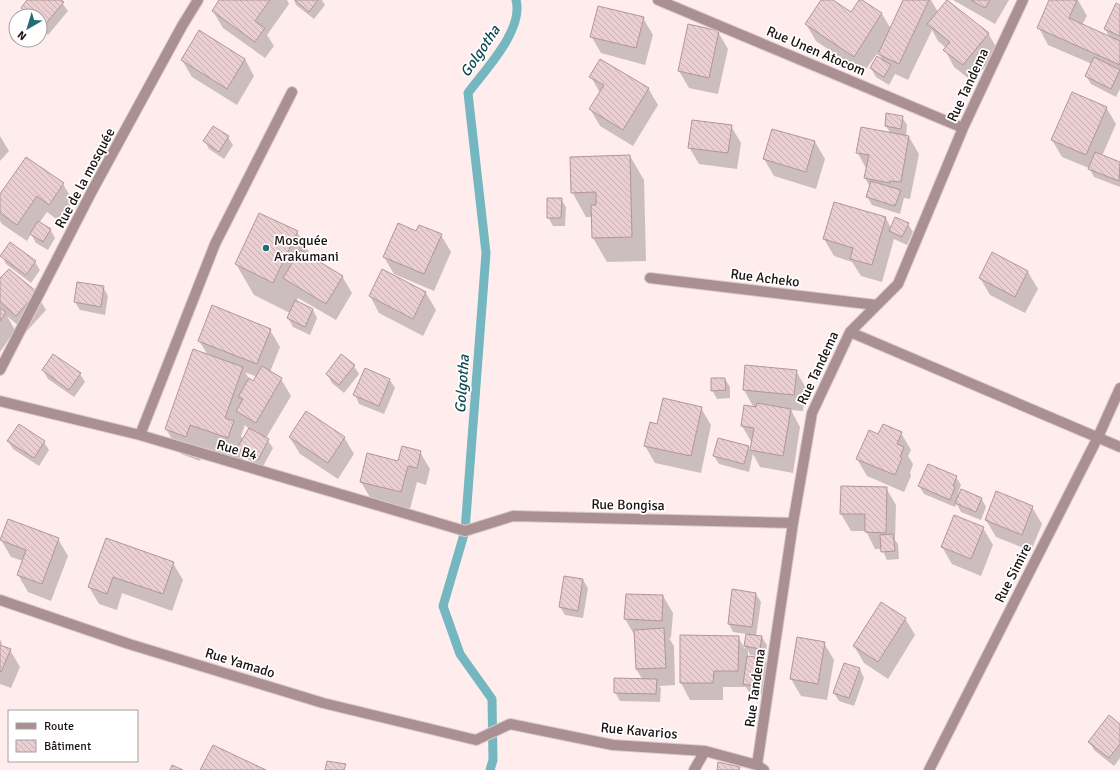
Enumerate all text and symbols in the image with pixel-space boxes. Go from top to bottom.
north arrow [8,8,48,48]
water label: Golgotha [456,21,504,80]
street label: Rue Unen Atocom [764,22,868,80]
text: N [15,28,29,43]
street label: Rue Tandema [944,46,992,124]
street label: Rue de la mosquée [51,125,119,231]
place label: Mosquée Arakumani [274,232,339,265]
marker: Mosquée Arakumani [261,243,271,253]
street label: Rue Acheko [729,265,801,291]
street label: Rue Tandema [794,329,842,407]
water label: Golgotha [451,354,473,414]
street label: Rue B4 [215,436,260,464]
street label: Rue Bongisa [591,496,665,514]
street label: Rue Simire [991,541,1035,605]
street label: Rue Yamado [203,644,277,682]
street label: Rue Tandema [741,648,769,728]
legend [8,710,138,762]
text: Route [44,719,74,734]
street label: Rue Kavarios [600,719,678,743]
text: Bâtiment [44,739,91,754]

